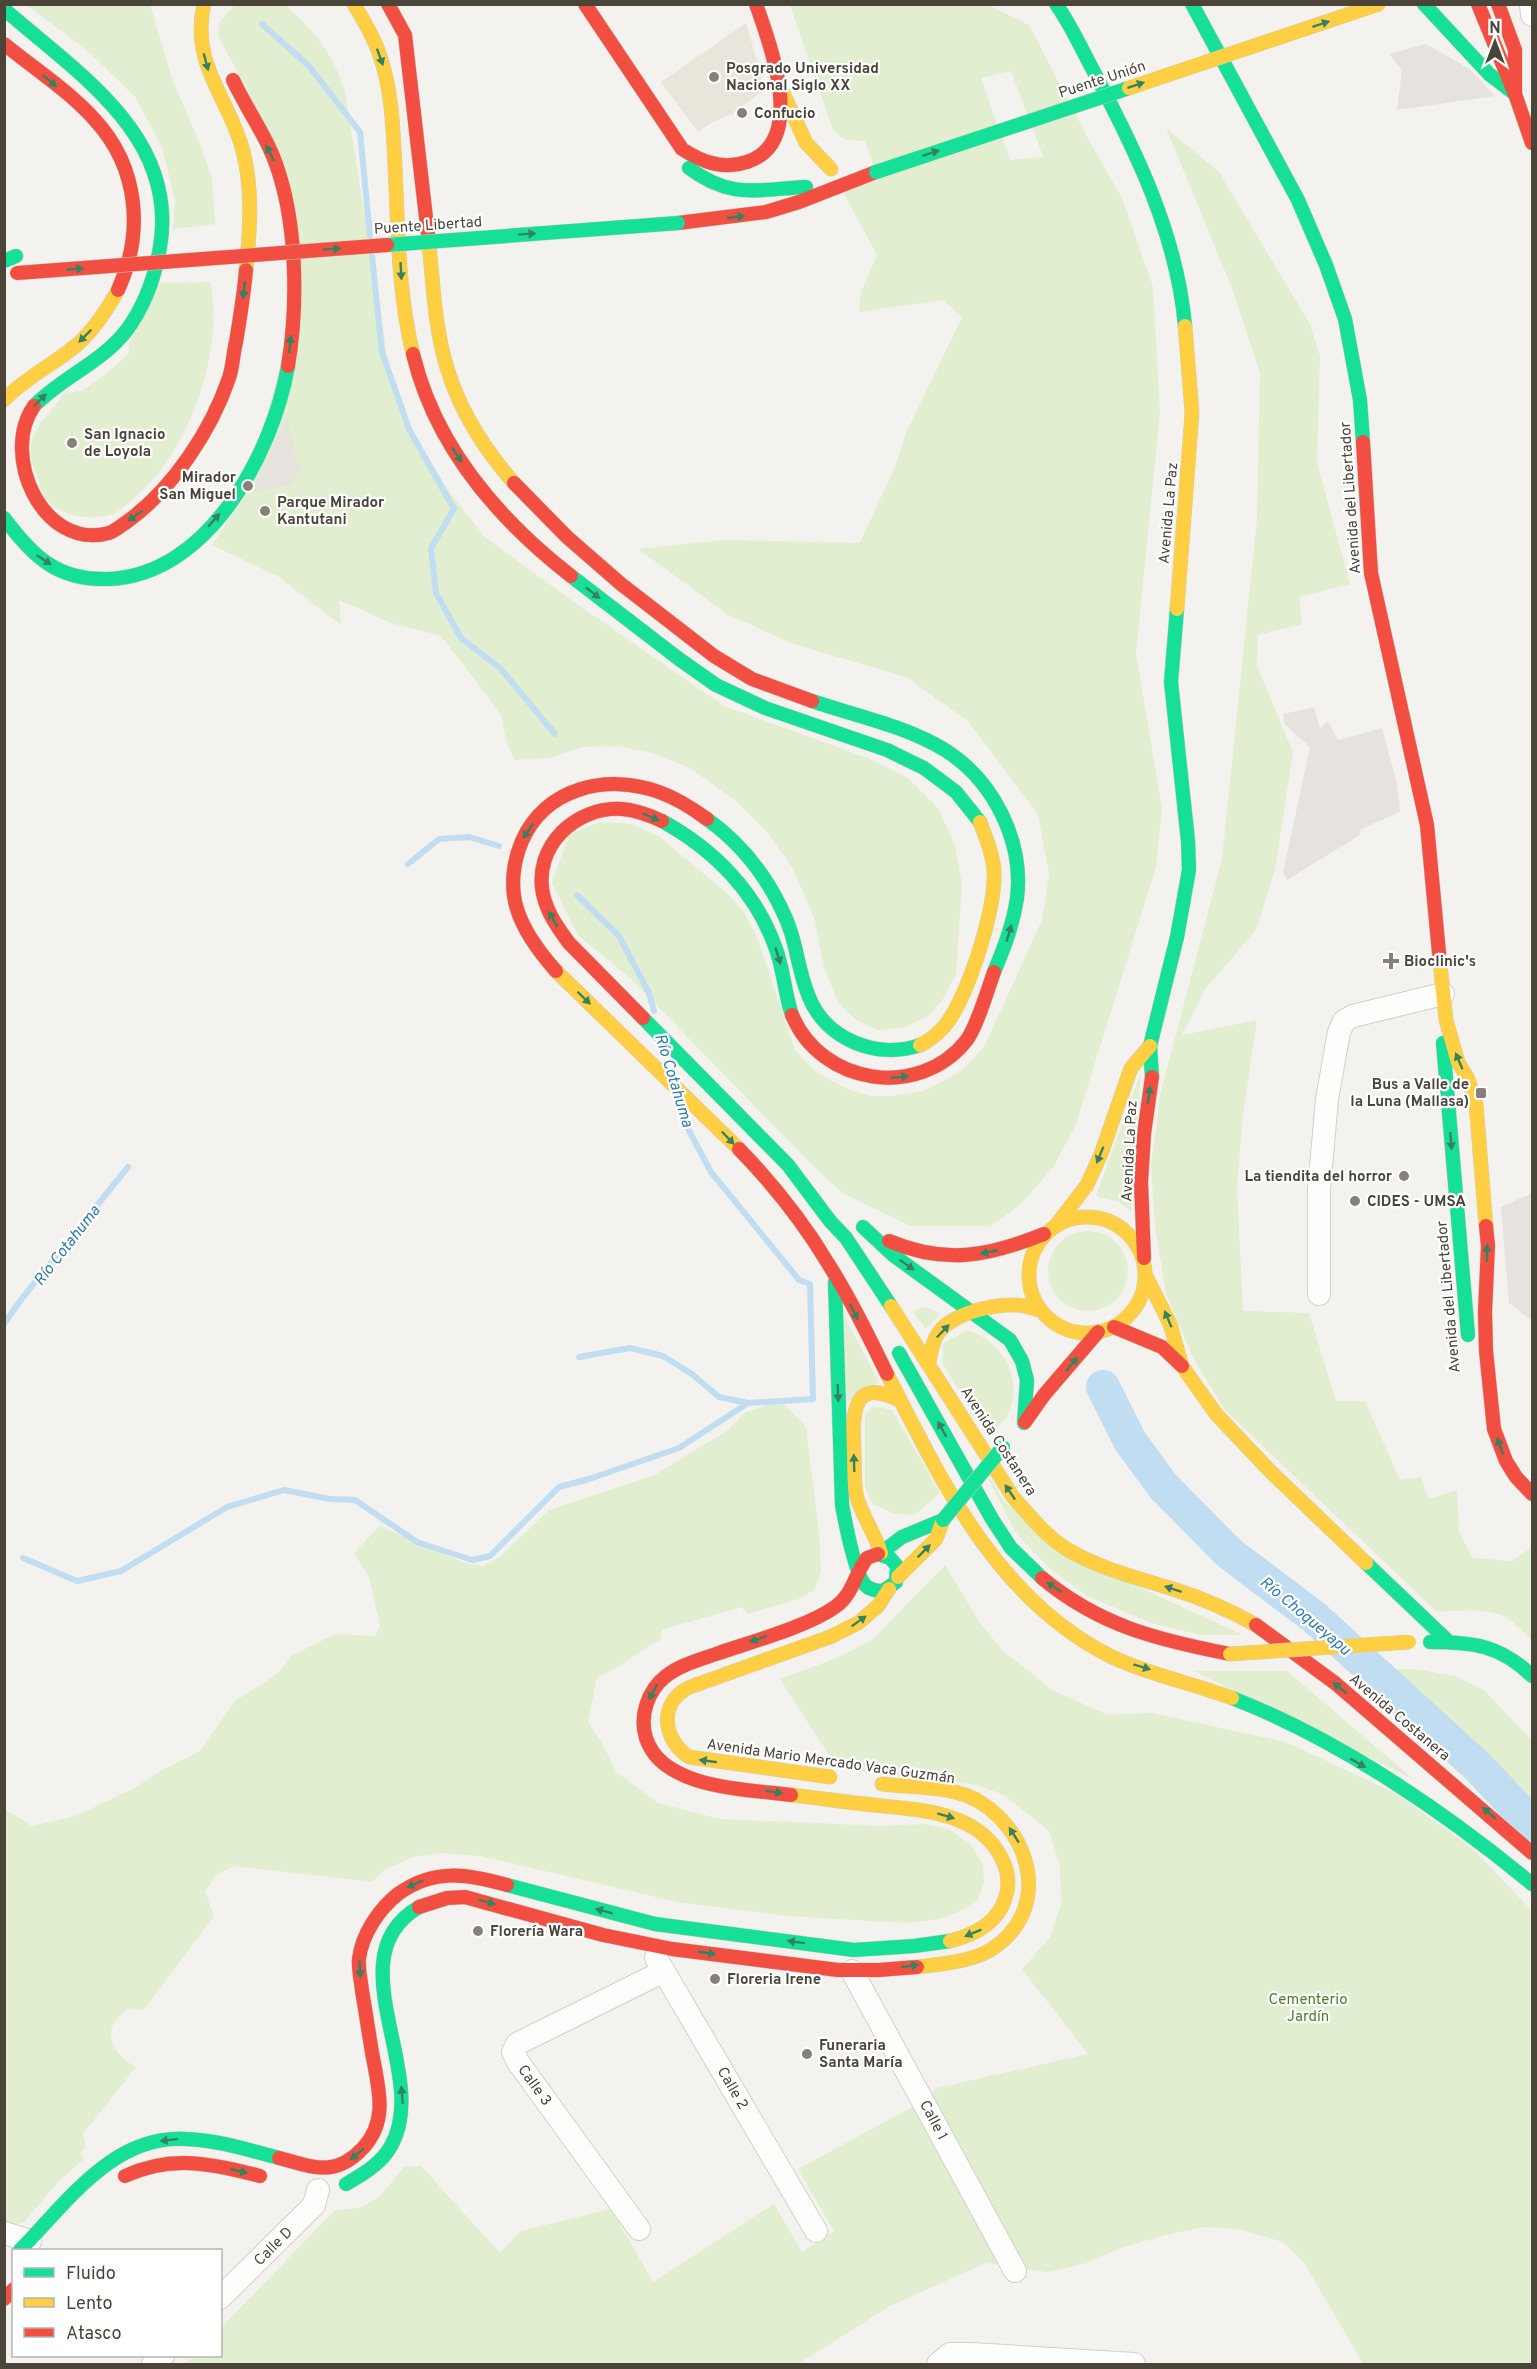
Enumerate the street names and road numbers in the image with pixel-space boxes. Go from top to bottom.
street label: Puente Unión [1056,57,1148,103]
street label: Puente Libertad [373,213,483,240]
street label: Avenida del Libertador [1337,421,1366,575]
street label: Avenida La Paz [1156,462,1183,565]
street label: Avenida La Paz [1118,1100,1143,1202]
street label: Avenida del Libertador [1433,1220,1466,1374]
street label: Avenida Costanera [955,1384,1040,1500]
street label: Avenida Costanera [1345,1670,1453,1766]
street label: Avenida Mario Mercado Vaca Guzmán [705,1736,956,1789]
street label: Calle 3 [513,2062,555,2110]
street label: Calle 2 [712,2064,751,2114]
street label: Calle 1 [914,2097,951,2144]
street label: Calle D [251,2224,297,2270]

